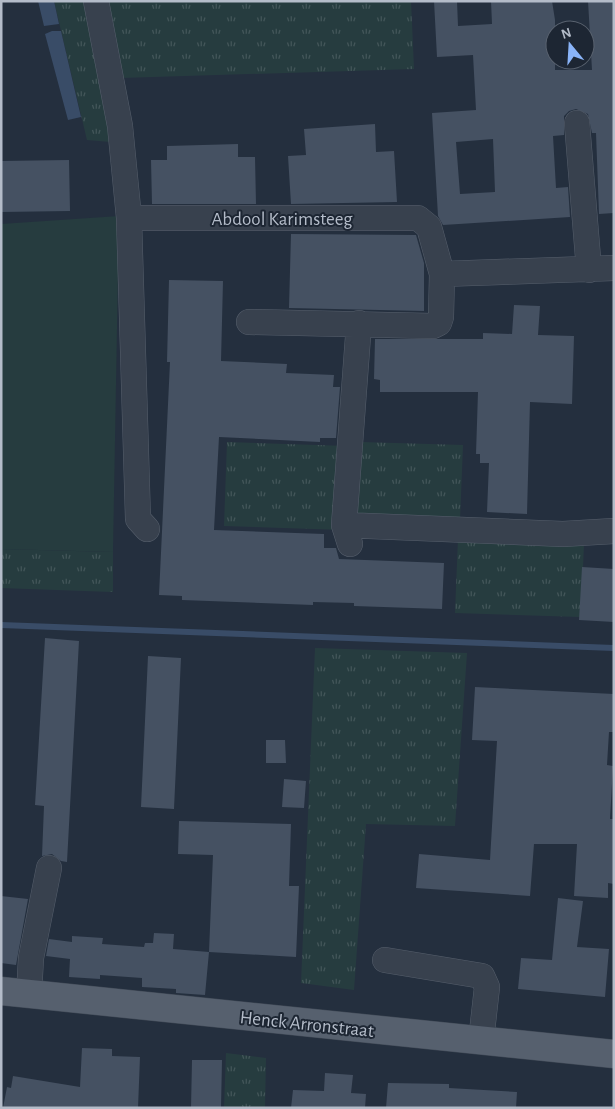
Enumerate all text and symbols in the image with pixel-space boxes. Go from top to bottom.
north arrow [545,20,595,70]
text: N [559,25,573,42]
street label: Abdool Karimsteeg [211,210,353,229]
street label: Henck Arronstraat [239,1008,375,1041]

